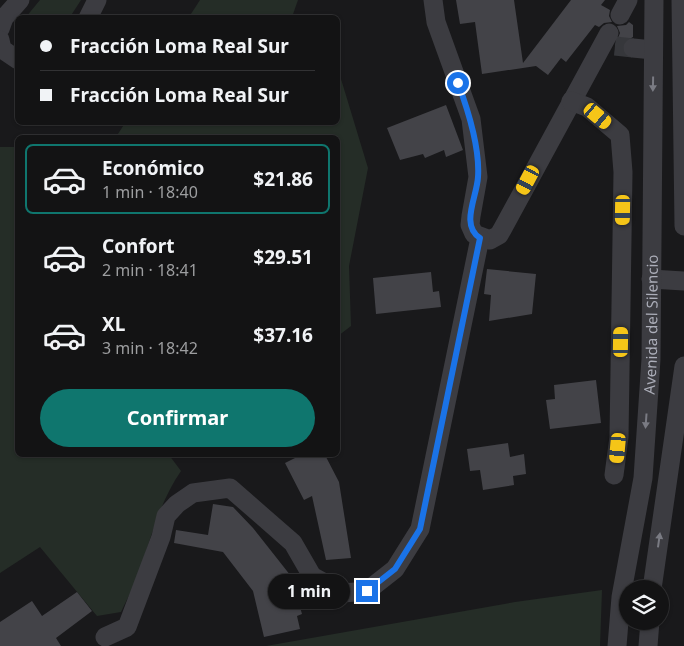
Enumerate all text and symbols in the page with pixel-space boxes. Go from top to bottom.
text: Fracción Loma Real Sur [70,33,289,59]
route start [447,72,469,94]
one-way arrow [649,76,657,92]
text: Fracción Loma Real Sur [70,82,289,108]
car [581,101,614,131]
text: Económico [102,155,204,181]
icon: car [42,157,87,202]
car [514,163,541,197]
text: $21.86 [253,166,313,192]
text: 1 min · 18:40 [102,181,198,203]
car [615,195,630,225]
text: Confort [102,233,174,259]
icon: car [42,235,87,280]
text: $29.51 [253,244,313,270]
street label: Avenida del Silencio [639,254,662,395]
text: 2 min · 18:41 [102,259,198,281]
text: XL [102,311,125,337]
icon: car [42,313,87,358]
text: $37.16 [253,322,313,348]
car [613,327,628,357]
text: 3 min · 18:42 [102,337,198,359]
button: Confirmar [40,389,315,447]
one-way arrow [642,413,650,429]
car [609,432,626,464]
one-way arrow [655,532,663,548]
callout: 1 min [267,574,350,608]
text: 1 min [287,580,331,602]
route end [356,580,378,602]
map controls [619,580,669,630]
button: layers [619,580,669,630]

